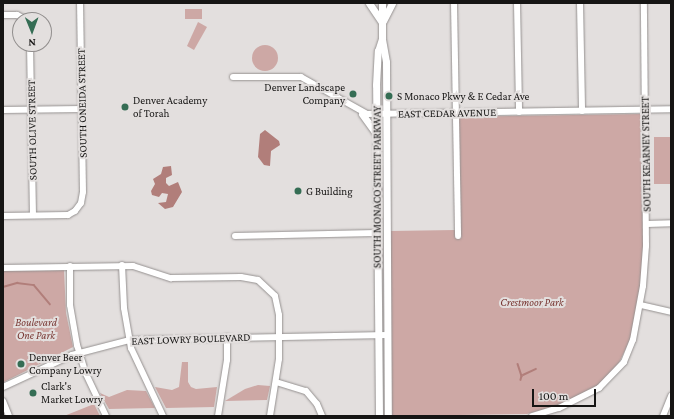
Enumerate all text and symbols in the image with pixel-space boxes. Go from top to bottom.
north arrow [12,12,52,52]
text: N [28,37,36,49]
street label: SOUTH ONEIDA STREET [74,48,90,158]
street label: SOUTH OLIVE STREET [25,80,39,180]
place label: Denver Landscape Company [264,81,345,107]
marker: Denver Landscape Company [348,89,358,99]
place label: S Monaco Pkwy & E Cedar Ave [397,89,529,103]
marker: S Monaco Pkwy & E Cedar Ave [384,91,394,101]
place label: Denver Academy of Torah [133,94,207,120]
street label: SOUTH KEARNEY STREET [638,96,654,212]
marker: Denver Academy of Torah [120,102,130,112]
street label: SOUTH MONACO STREET PARKWAY [370,106,384,268]
street label: EAST CEDAR AVENUE [398,106,496,120]
place label: G Building [306,184,353,198]
marker: G Building [293,186,303,196]
park label: Crestmoor Park [500,295,564,309]
park label: Boulevard One Park [15,316,57,342]
street label: EAST LOWRY BOULEVARD [131,330,251,348]
place label: Denver Beer Company Lowry [29,351,102,377]
marker: Denver Beer Company Lowry [16,359,26,369]
place label: Clark's Market Lowry [41,380,103,406]
scale bar [534,381,598,407]
marker: Clark's Market Lowry [28,388,38,398]
text: 100 m [539,389,568,403]

